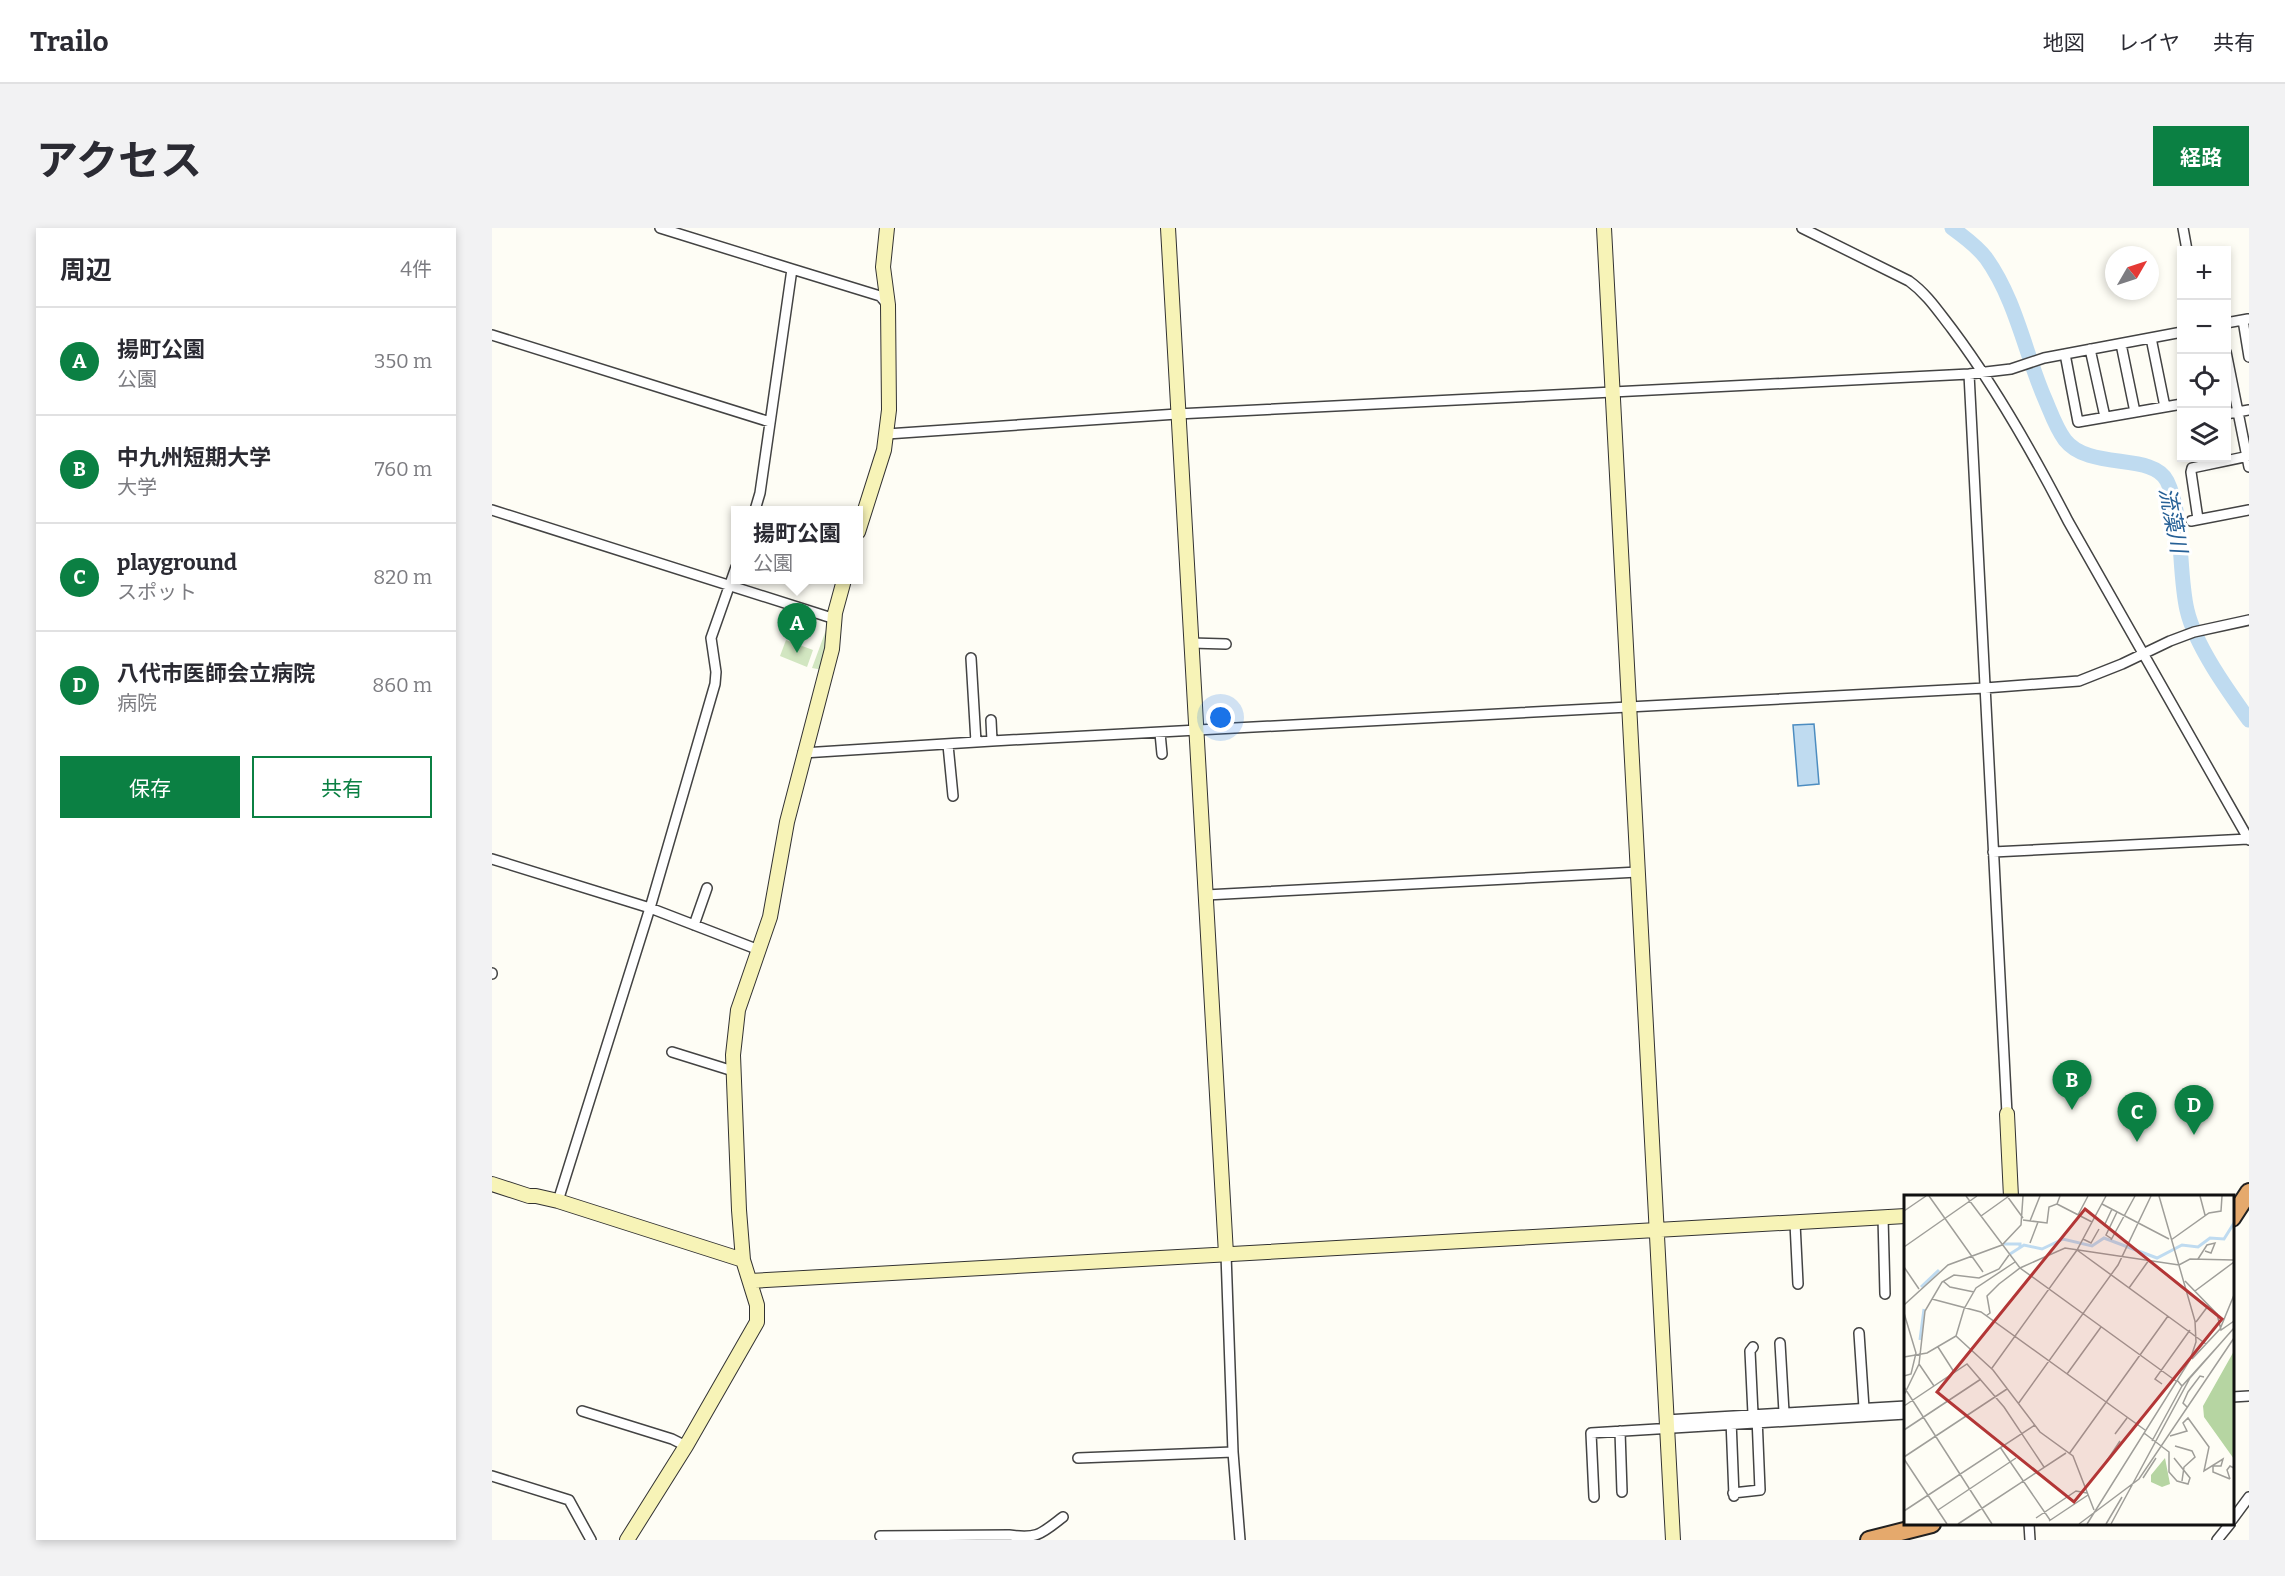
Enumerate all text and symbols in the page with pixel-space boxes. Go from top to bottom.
text: Trailo [30,25,109,58]
text: 地図 [2043,30,2085,56]
text: レイヤ [2118,30,2180,56]
text: 共有 [2213,30,2255,56]
button: 経路 [2153,126,2249,186]
text: アクセス [36,136,202,186]
north arrow [2105,246,2159,300]
map controls [2177,246,2231,462]
button: + [2177,246,2231,300]
text: 周辺 [60,255,112,286]
text: 4件 [400,257,432,281]
button: − [2177,300,2231,354]
text: 揚町公園 [117,336,205,363]
text: A [72,349,87,373]
text: 350 m [374,349,432,373]
button: locate [2177,354,2231,408]
text: 公園 [117,367,157,391]
button: layers [2177,408,2231,462]
text: 中九州短期大学 [117,444,271,471]
text: B [73,457,86,481]
text: 760 m [375,457,432,481]
text: 大学 [117,475,157,499]
water label: 流藻川 [2153,485,2193,557]
popup [731,506,863,584]
text: 揚町公園 [753,520,841,547]
text: playground [117,549,237,576]
text: 公園 [753,551,793,575]
text: C [73,565,86,589]
text: 820 m [373,565,432,589]
text: スポット [117,580,197,604]
pin: A [778,604,816,653]
text: 八代市医師会立病院 [117,660,315,687]
text: D [72,673,87,697]
text: 860 m [372,673,432,697]
text: 病院 [117,691,157,715]
your location [1206,703,1235,732]
button: 保存 [60,756,240,818]
button: 共有 [252,756,432,818]
pin: B [2052,1060,2092,1110]
pin: D [2174,1086,2214,1135]
pin: C [2118,1092,2156,1142]
inset map [1904,1195,2234,1525]

